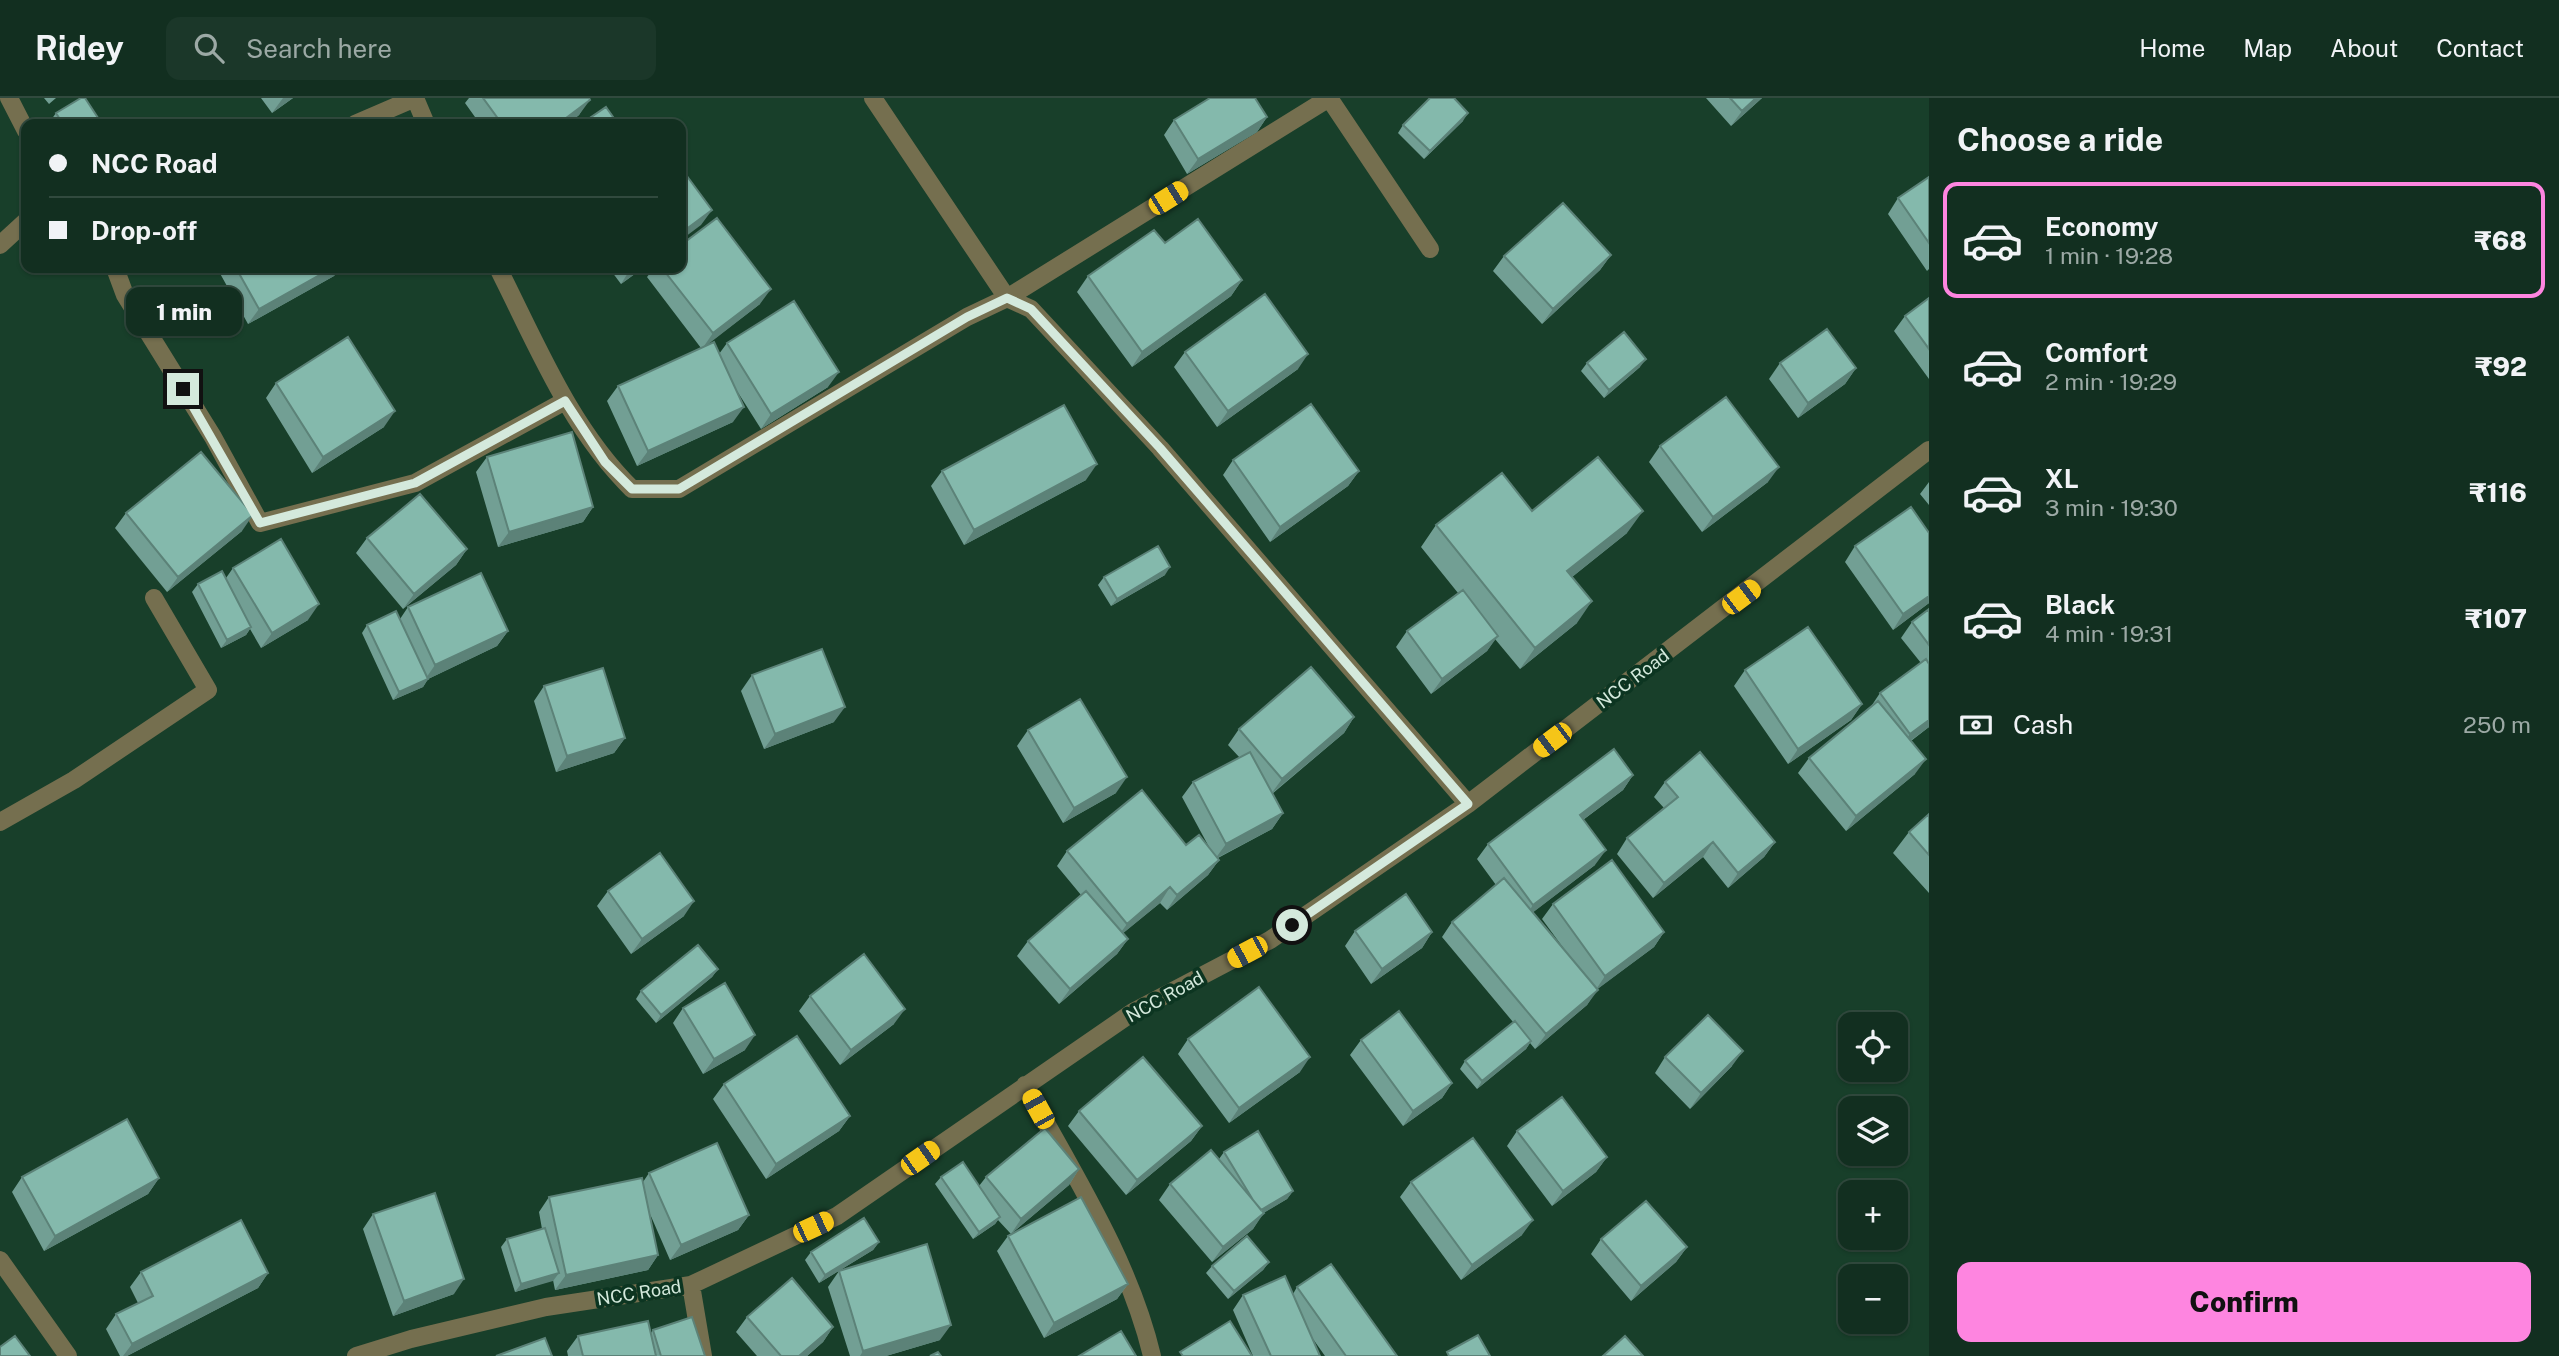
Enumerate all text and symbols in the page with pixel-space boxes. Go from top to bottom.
search box [166,17,656,80]
text: Ridey [35,29,124,67]
icon: search [190,29,228,67]
text: Search here [246,33,392,64]
text: Home [2139,34,2205,62]
text: Map [2243,34,2292,62]
text: About [2330,34,2398,62]
text: Contact [2436,34,2524,62]
text: Choose a ride [1957,121,2163,158]
text: NCC Road [91,148,218,179]
car [1145,178,1192,218]
icon: car [1961,209,2024,272]
text: Economy [2045,211,2158,242]
text: Drop-off [91,215,197,246]
text: ₹68 [2474,225,2527,256]
text: 1 min · 19:28 [2045,242,2173,269]
callout: 1 min [125,288,241,336]
text: 1 min [156,298,212,325]
icon: car [1961,335,2024,398]
text: Comfort [2045,337,2148,368]
text: ₹92 [2475,351,2527,382]
text: 2 min · 19:29 [2045,368,2177,395]
route end [167,373,199,405]
icon: car [1961,461,2024,524]
text: XL [2045,463,2079,494]
text: ₹116 [2469,477,2527,508]
text: 3 min · 19:30 [2045,494,2178,521]
car [1718,576,1765,618]
icon: car [1961,587,2024,650]
text: Black [2045,589,2115,620]
text: ₹107 [2465,603,2527,634]
text: 4 min · 19:31 [2045,620,2173,647]
street label: NCC Road [1592,645,1673,713]
icon: cash [1957,706,1995,744]
text: Cash [2013,709,2073,740]
text: 250 m [2463,711,2531,738]
car [1529,719,1576,761]
route start [1276,909,1308,941]
car [1224,933,1271,971]
street label: NCC Road [1122,967,1207,1026]
map controls [1838,1012,1908,1334]
button: locate [1838,1012,1908,1082]
car [1019,1086,1058,1132]
button: layers [1838,1096,1908,1166]
car [897,1137,944,1179]
button: + [1838,1180,1908,1250]
car [790,1209,837,1245]
button: Confirm [1957,1262,2531,1342]
button: − [1838,1264,1908,1334]
street label: NCC Road [595,1275,683,1310]

